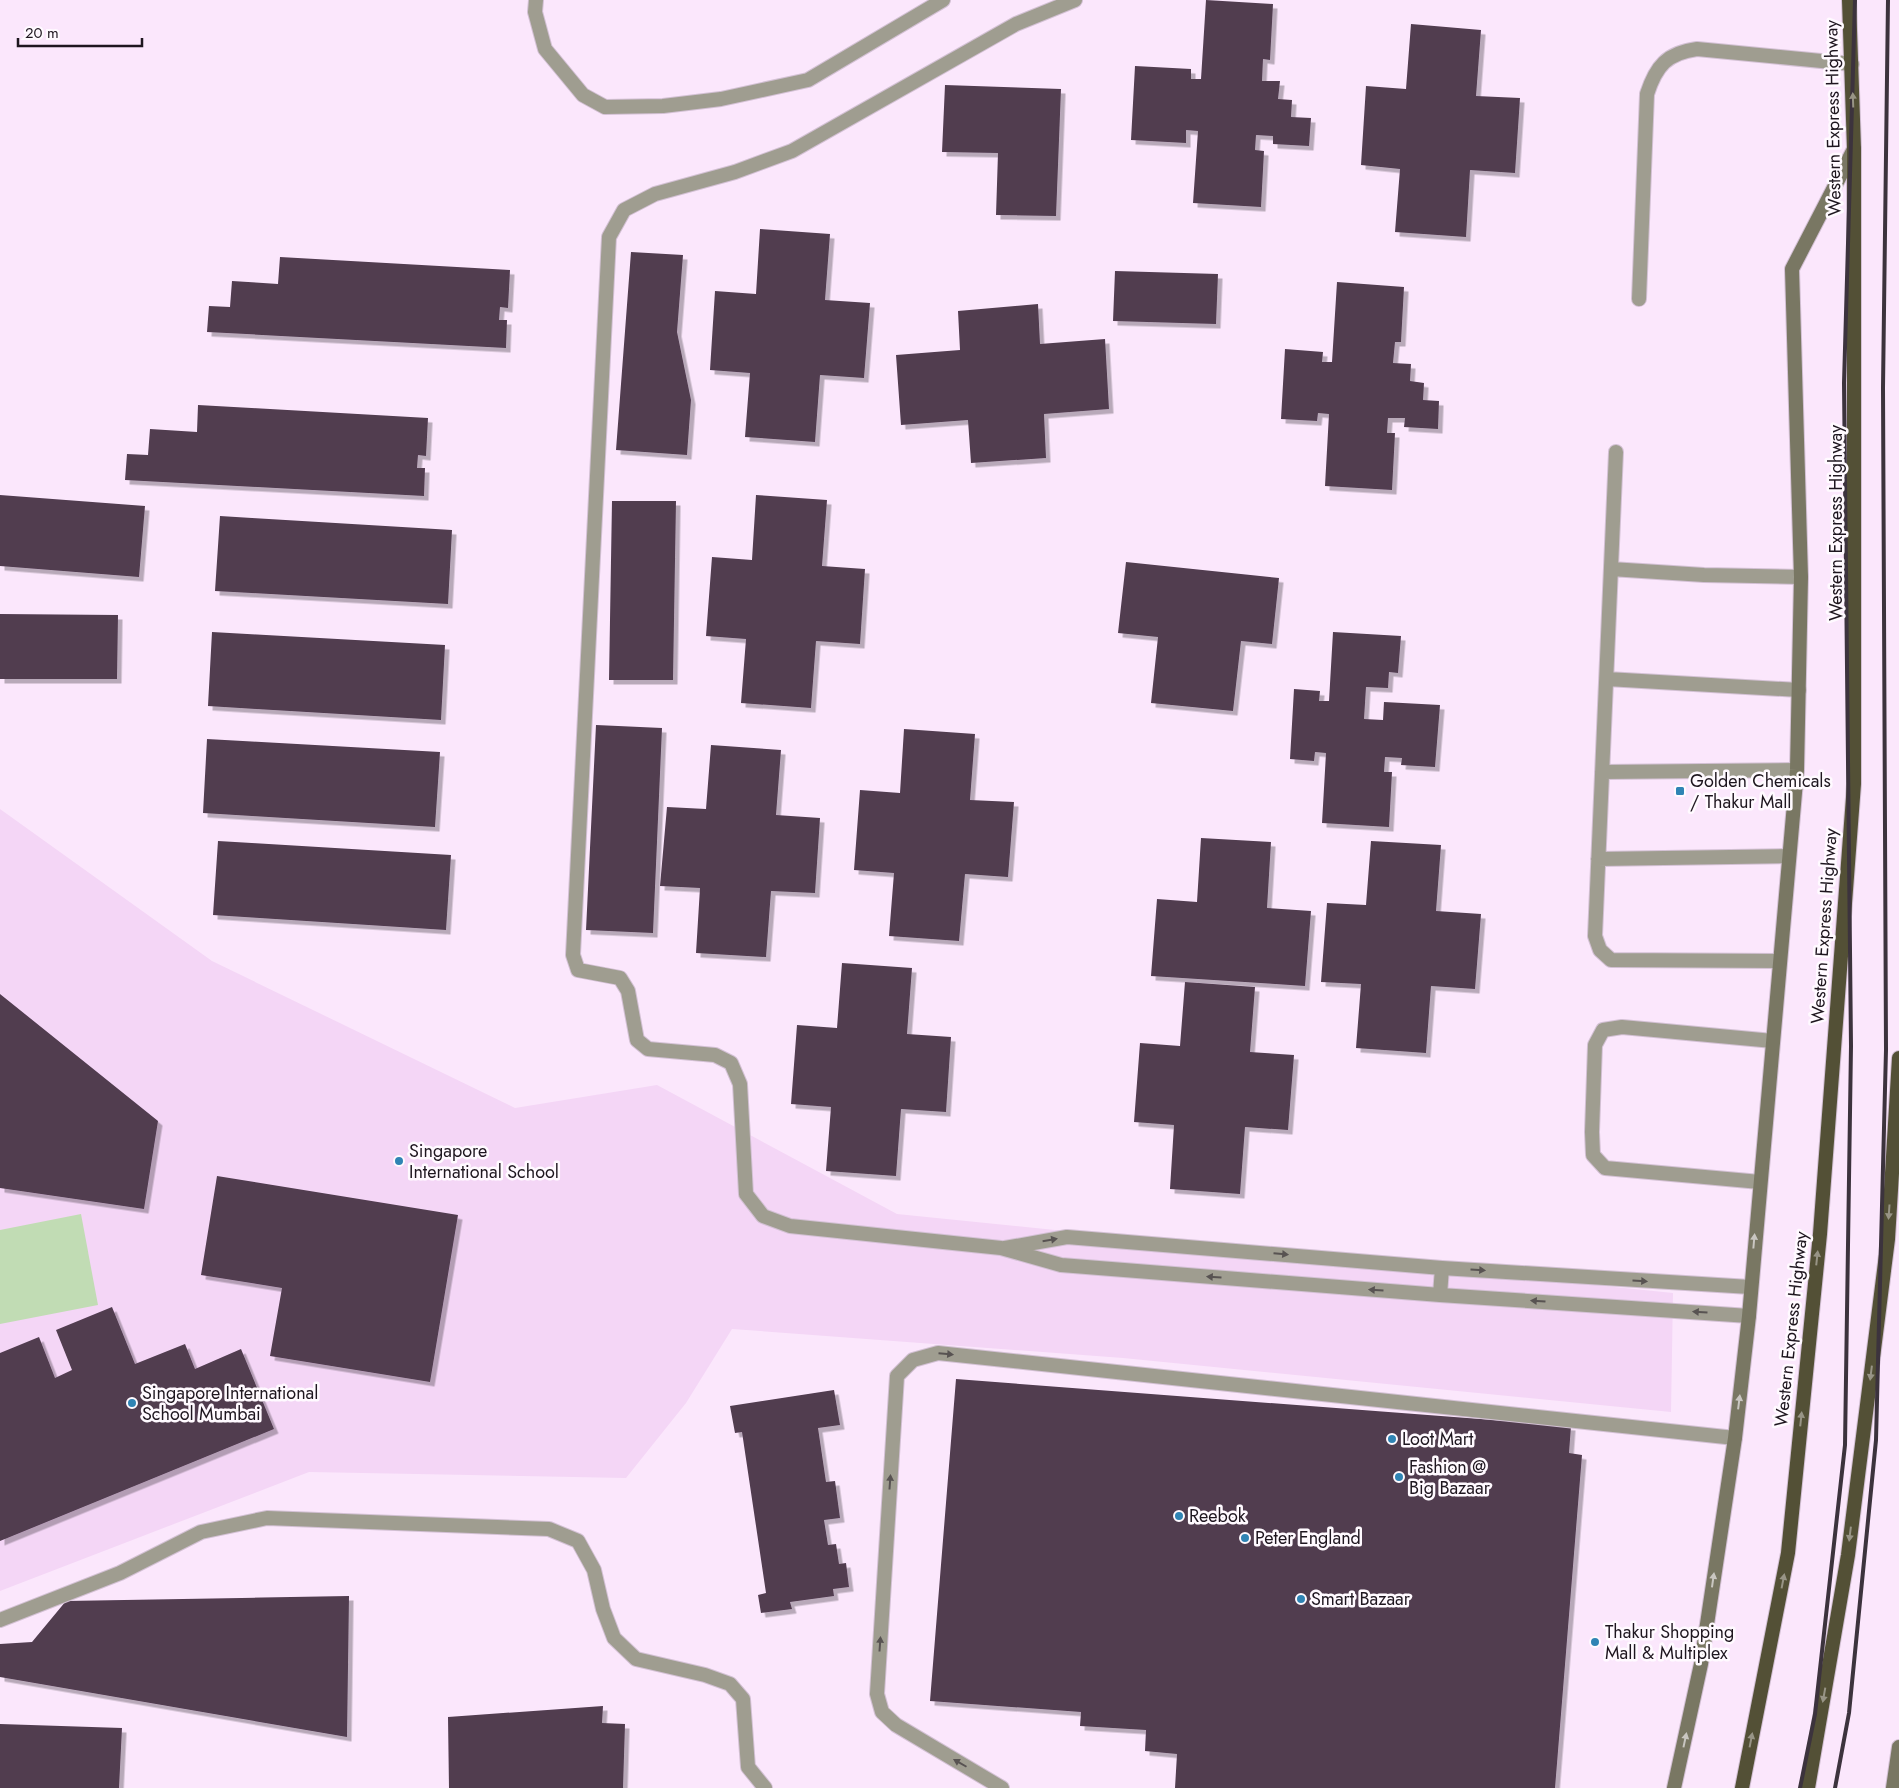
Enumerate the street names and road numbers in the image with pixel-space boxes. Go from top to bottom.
street label: Western Express Highway [1818,20,1848,216]
street label: Western Express Highway [1823,425,1849,621]
street label: Western Express Highway [1804,827,1844,1025]
street label: Western Express Highway [1768,1230,1814,1428]

